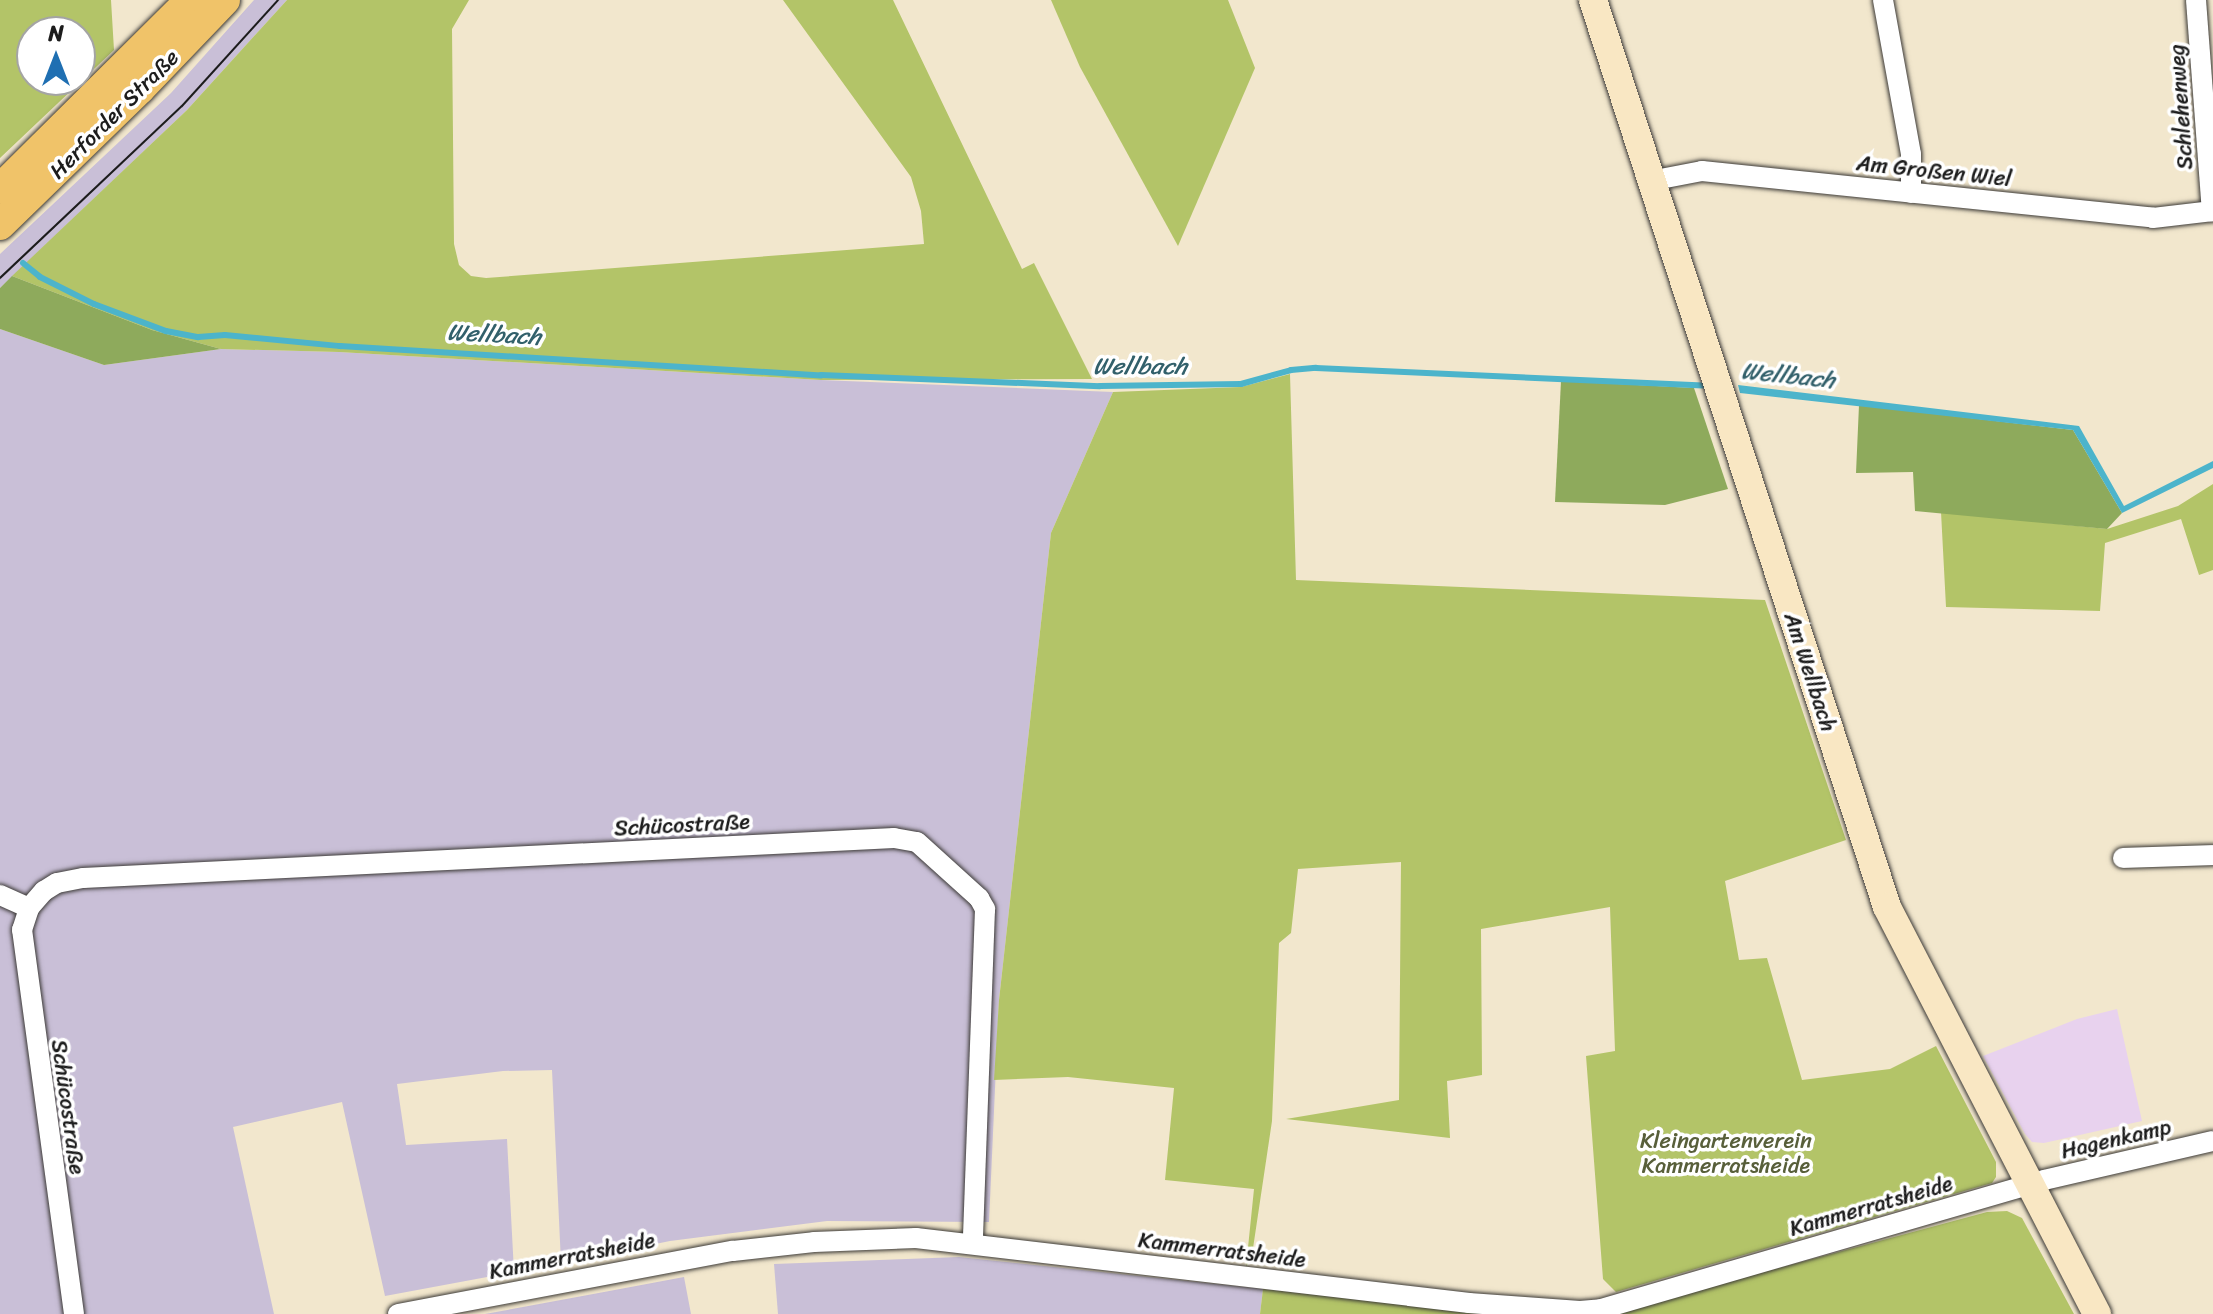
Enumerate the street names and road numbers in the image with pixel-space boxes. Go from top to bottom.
street label: Schlehenweg [2163,43,2199,171]
street label: Herforder Straße [44,44,184,184]
street label: Am Großen Wiel [1855,150,2013,192]
street label: Am Wellbach [1778,609,1842,735]
street label: Schücostraße [613,808,751,842]
street label: Schücostraße [45,1038,91,1176]
street label: Hagenkamp [2058,1114,2174,1164]
street label: Kammerratsheide [1786,1170,1956,1242]
street label: Kammerratsheide [487,1227,657,1285]
street label: Kammerratsheide [1137,1227,1307,1273]

